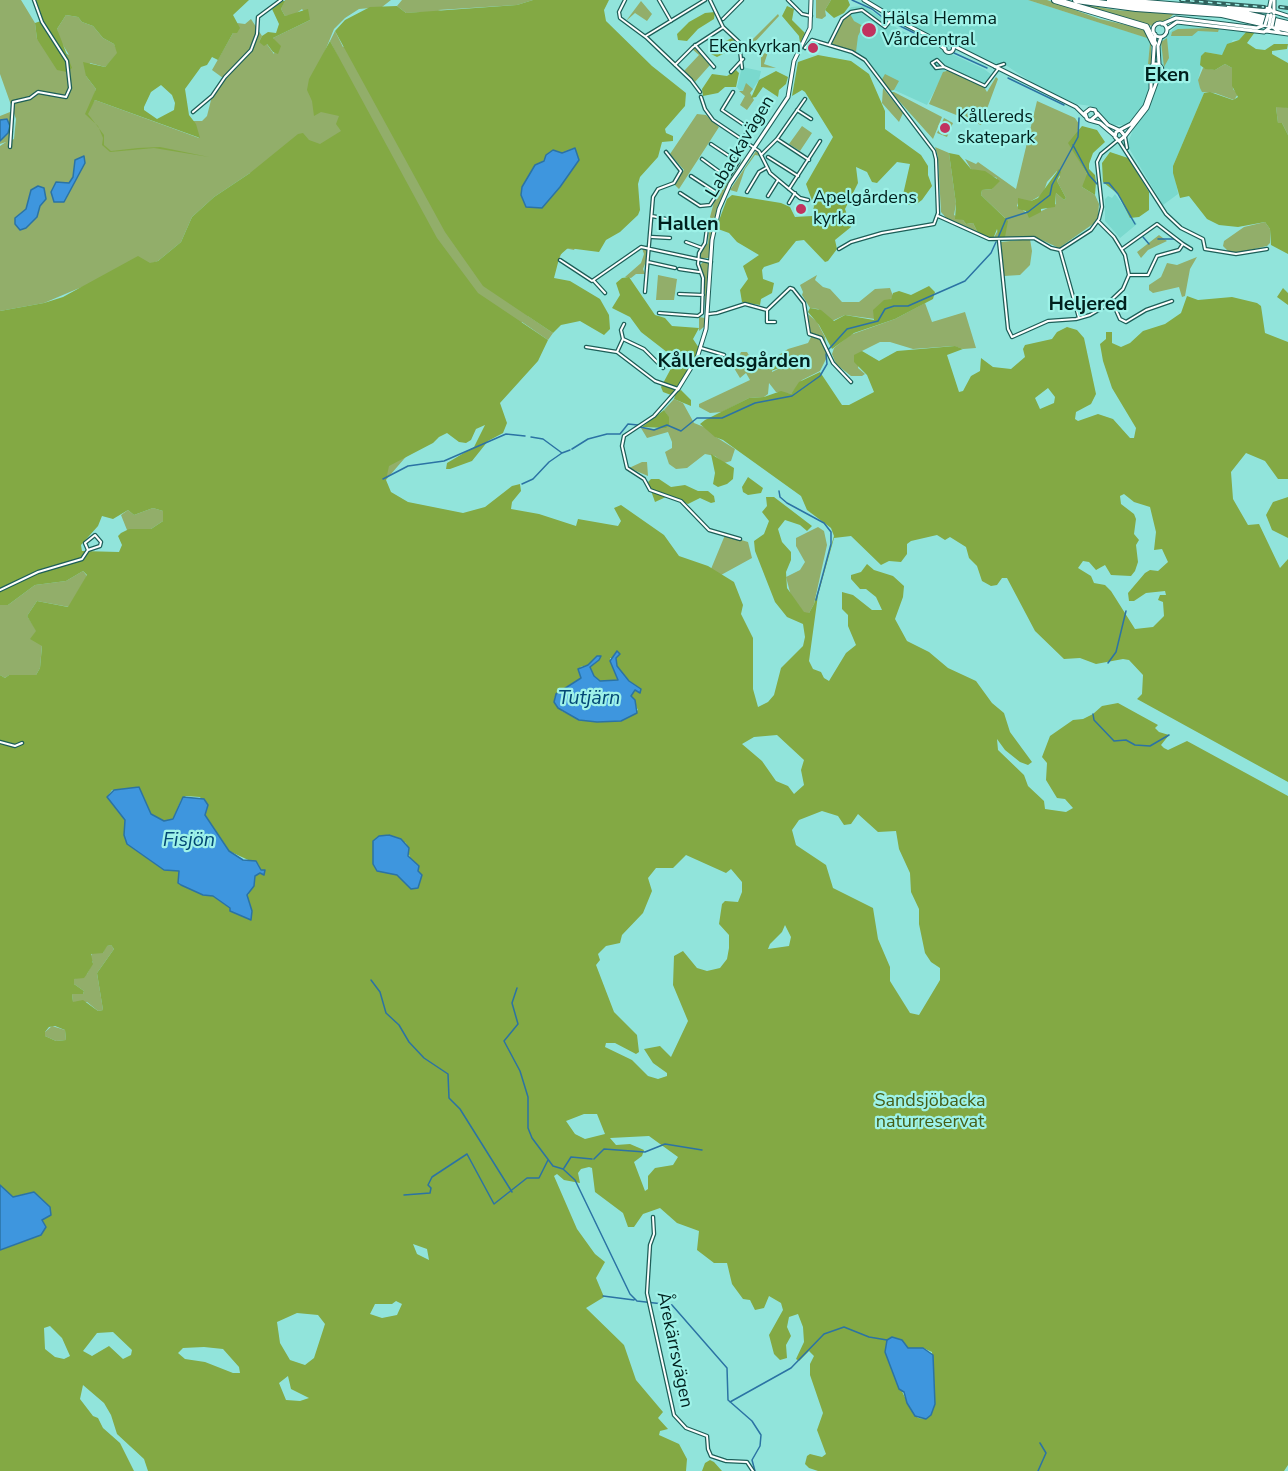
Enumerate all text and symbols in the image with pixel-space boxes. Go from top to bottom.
place label: Hälsa Hemma Vårdcentral [882,9,997,52]
marker: Hälsa Hemma Vårdcentral [860,21,878,39]
place label: Ekenkyrkan [709,37,801,59]
marker: Ekenkyrkan [806,41,820,55]
district label: Eken [1145,64,1189,88]
street label: Labackavägen [702,92,780,202]
place label: Kållereds skatepark [957,107,1035,150]
marker: Kållereds skatepark [938,121,952,135]
place label: Apelgårdens kyrka [813,188,917,230]
marker: Apelgårdens kyrka [794,202,808,216]
district label: Hallen [657,213,719,237]
district label: Heljered [1048,293,1128,317]
district label: Kålleredsgården [657,350,811,374]
water label: Tutjärn [558,687,620,711]
water label: Fisjön [163,829,215,853]
park label: Sandsjöbacka naturreservat [874,1091,986,1134]
street label: Årekärrsvägen [651,1290,697,1410]

